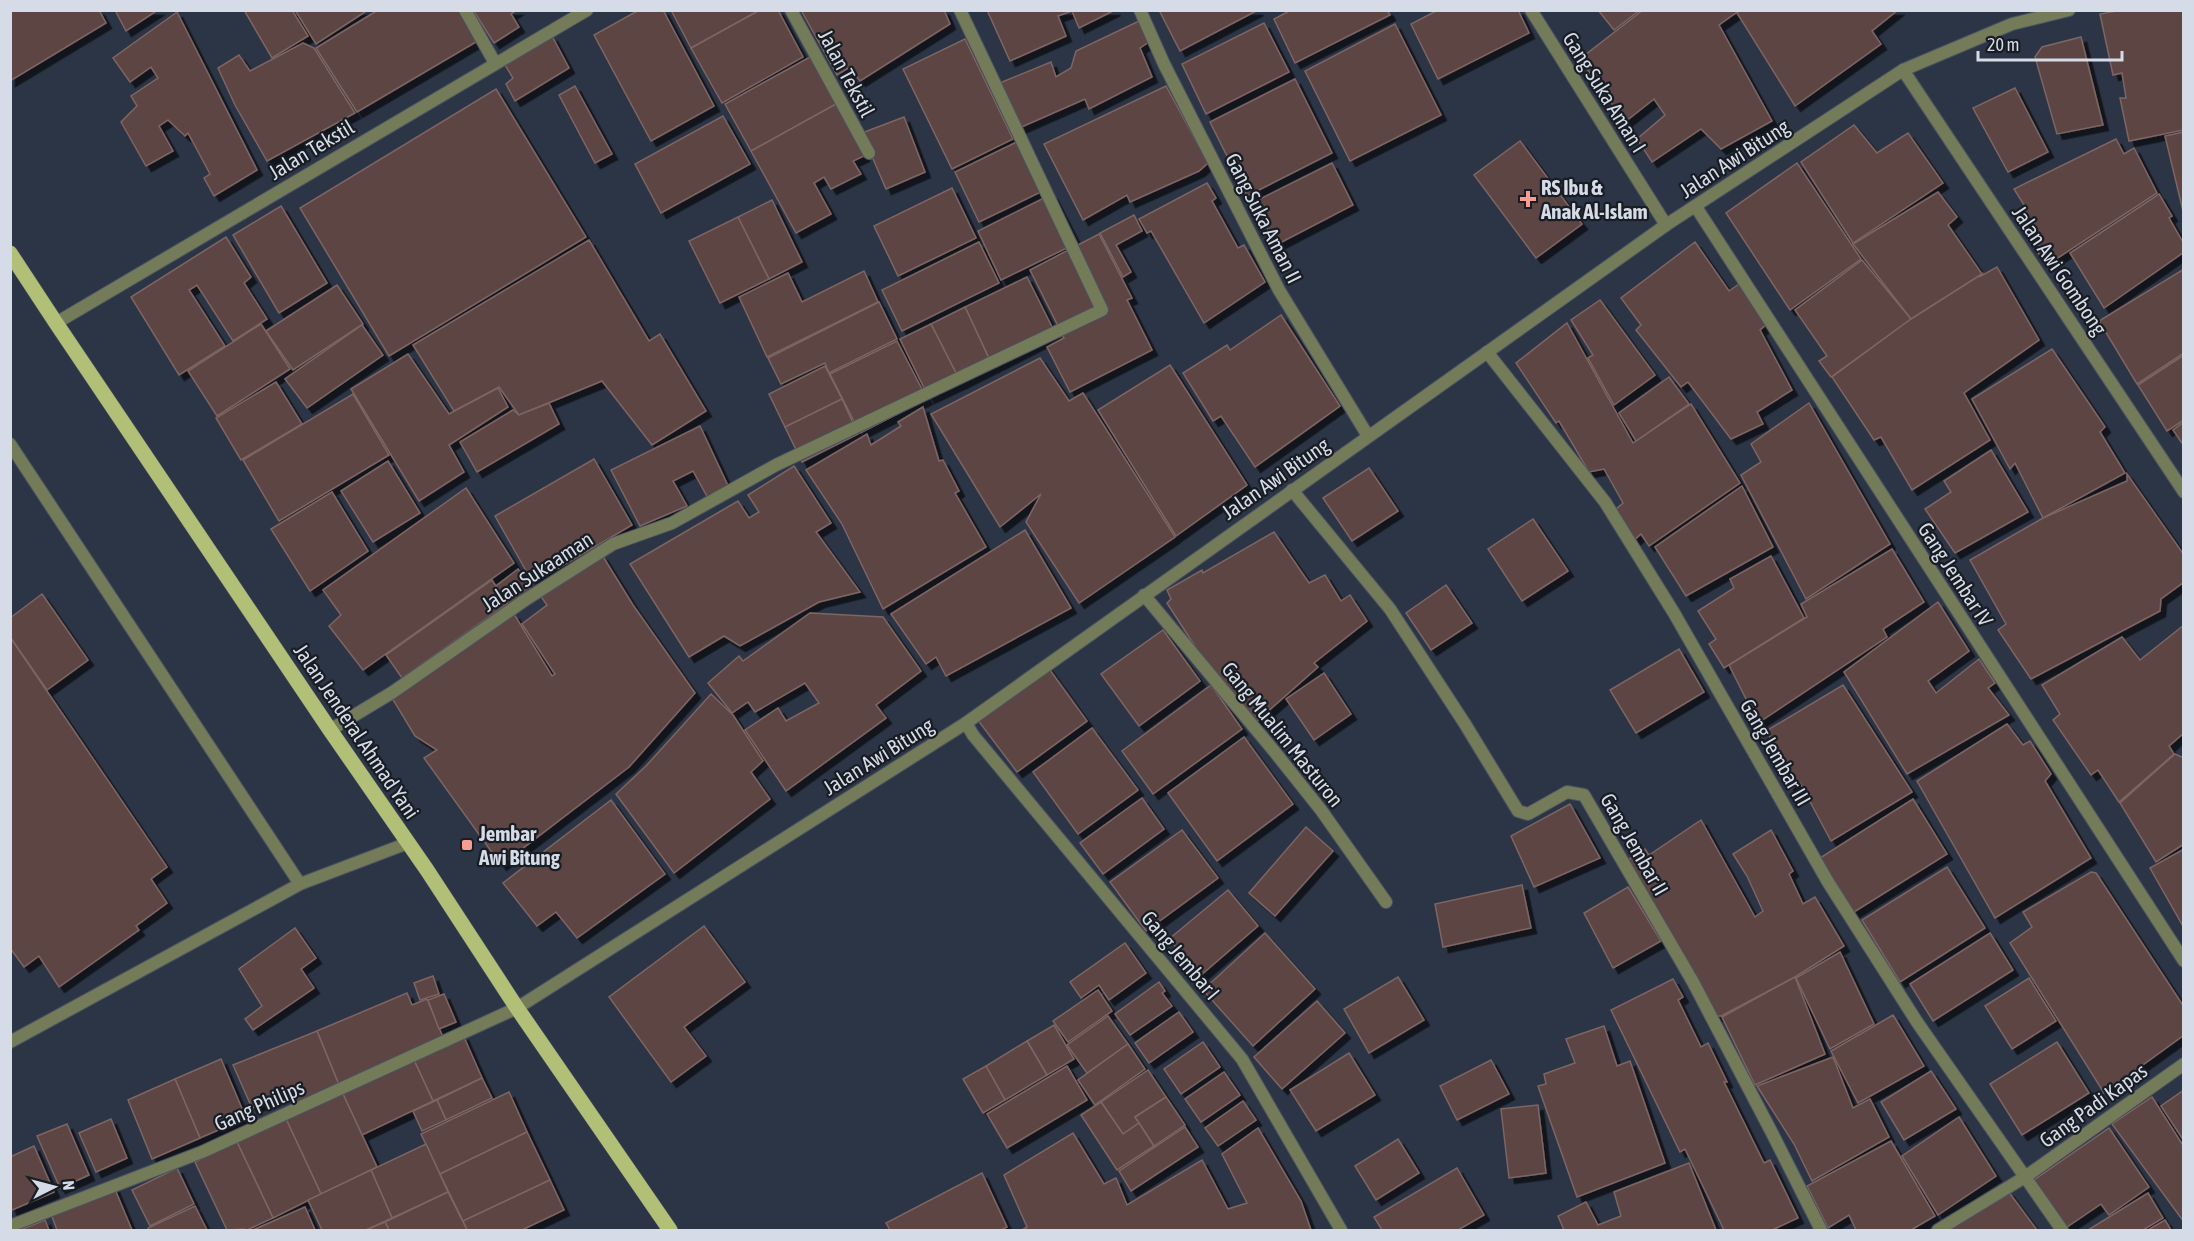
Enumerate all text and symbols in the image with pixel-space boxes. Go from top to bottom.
scale bar [1978,24,2122,62]
street label: Jalan Tekstil [814,25,880,121]
street label: Gang Suka Aman I [1558,27,1652,157]
text: 20 m [1987,34,2019,55]
street label: Jalan Tekstil [264,114,358,184]
street label: Jalan Awi Bitung [1675,114,1793,202]
street label: Gang Suka Aman II [1221,149,1307,287]
place label: RS Ibu & Anak Al-Islam [1540,175,1648,223]
marker: RS Ibu & Anak Al-Islam [1519,190,1537,208]
street label: Jalan Awi Gombong [2008,201,2112,339]
street label: Jalan Awi Bitung [1217,432,1333,524]
street label: Gang Jembar IV [1914,518,1999,631]
street label: Jalan Sukaaman [477,526,597,616]
street label: Jalan Jenderal Ahmad Yani [289,639,425,823]
street label: Gang Mualim Masturon [1217,657,1349,811]
street label: Gang Jembar III [1736,694,1816,810]
street label: Jalan Awi Bitung [818,713,938,799]
street label: Gang Jembar II [1596,789,1674,899]
place label: Jembar Awi Bitung [478,821,561,869]
marker: Jembar Awi Bitung [460,838,474,852]
street label: Gang Jembar I [1137,906,1225,1004]
street label: Gang Padi Kapas [2035,1058,2151,1152]
street label: Gang Philips [210,1075,308,1135]
north arrow [24,1157,84,1217]
text: N [59,1180,78,1191]

